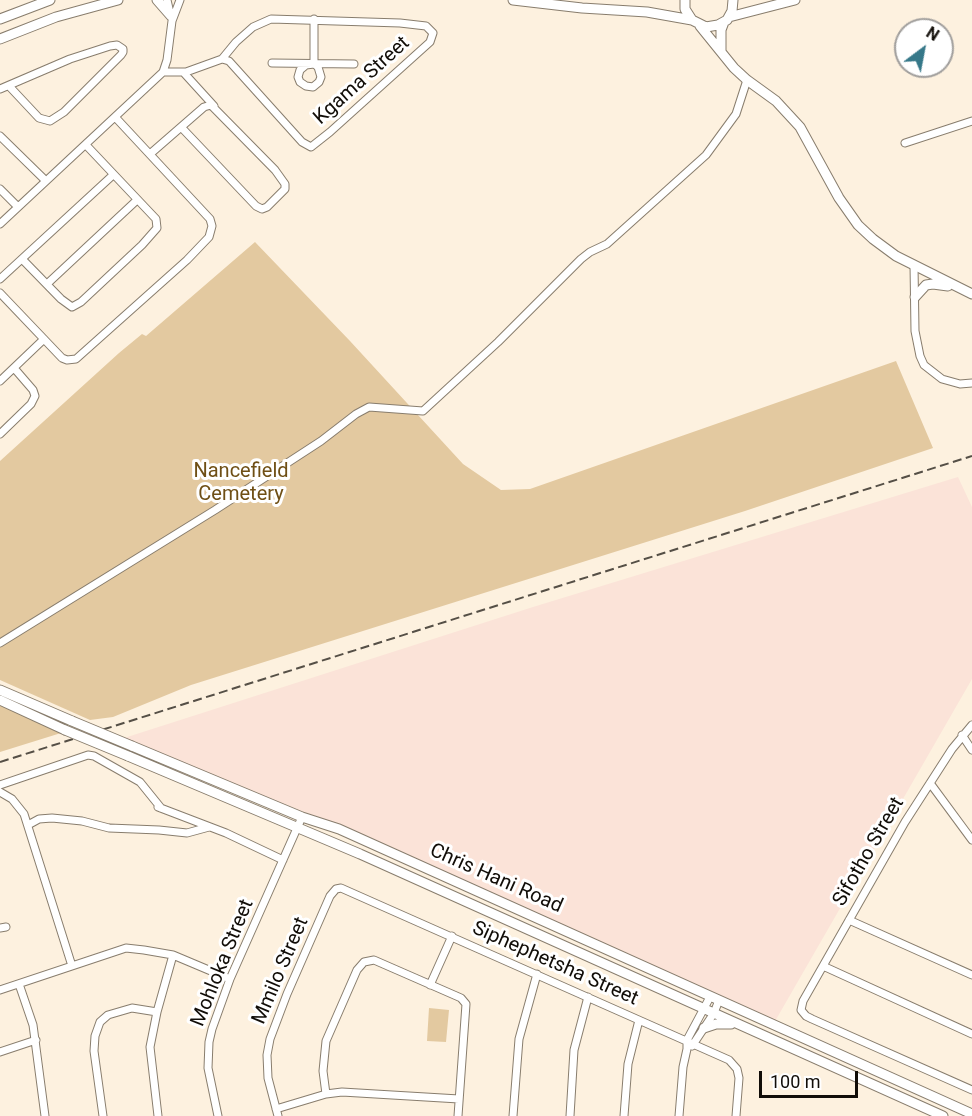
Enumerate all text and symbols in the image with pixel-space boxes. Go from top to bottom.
north arrow [894,18,954,78]
text: N [923,23,943,45]
street label: Kgama Street [309,32,415,130]
park label: Nancefield Cemetery [193,460,289,507]
street label: Sifotho Street [828,793,910,911]
street label: Chris Hani Road [426,839,566,919]
street label: Mohloka Street [187,896,259,1030]
street label: Mmilo Street [248,914,314,1028]
street label: Siphephetsha Street [468,917,642,1011]
scale bar [762,1059,861,1097]
text: 100 m [770,1071,821,1092]

